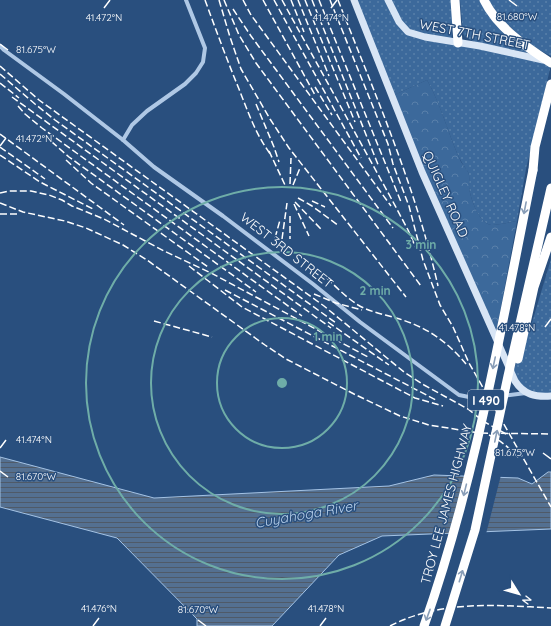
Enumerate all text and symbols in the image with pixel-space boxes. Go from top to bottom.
text: 81.680°W [497,10,538,23]
text: 41.472°N [86,11,122,24]
text: 41.474°N [313,11,349,24]
street label: WEST 7TH STREET [418,15,532,53]
text: 81.675°W [16,43,56,56]
text: 41.472°N [16,132,52,145]
street label: QUIGLEY ROAD [420,148,472,240]
one-way arrow [521,201,529,214]
street label: WEST 3RD STREET [237,209,337,291]
text: 3 min [406,237,436,252]
text: 2 min [359,283,391,298]
text: 41.478°N [499,321,535,334]
text: 1 min [313,329,343,344]
one-way arrow [489,356,497,369]
centre of rings [275,376,289,390]
road number: I 490 [468,390,504,410]
street label: TROY LEE JAMES HIGHWAY [417,421,475,586]
one-way arrow [492,430,500,443]
text: 41.474°N [16,433,52,446]
text: 81.675°W [495,446,535,459]
text: 81.670°W [16,470,57,483]
one-way arrow [461,483,468,496]
water label: Cuyahoga River [253,496,360,532]
one-way arrow [458,569,465,582]
north arrow [499,574,539,614]
text: N [519,593,535,607]
text: 41.476°N [81,602,117,615]
text: 41.478°N [308,602,344,615]
text: 81.670°W [178,603,219,616]
one-way arrow [424,608,432,620]

